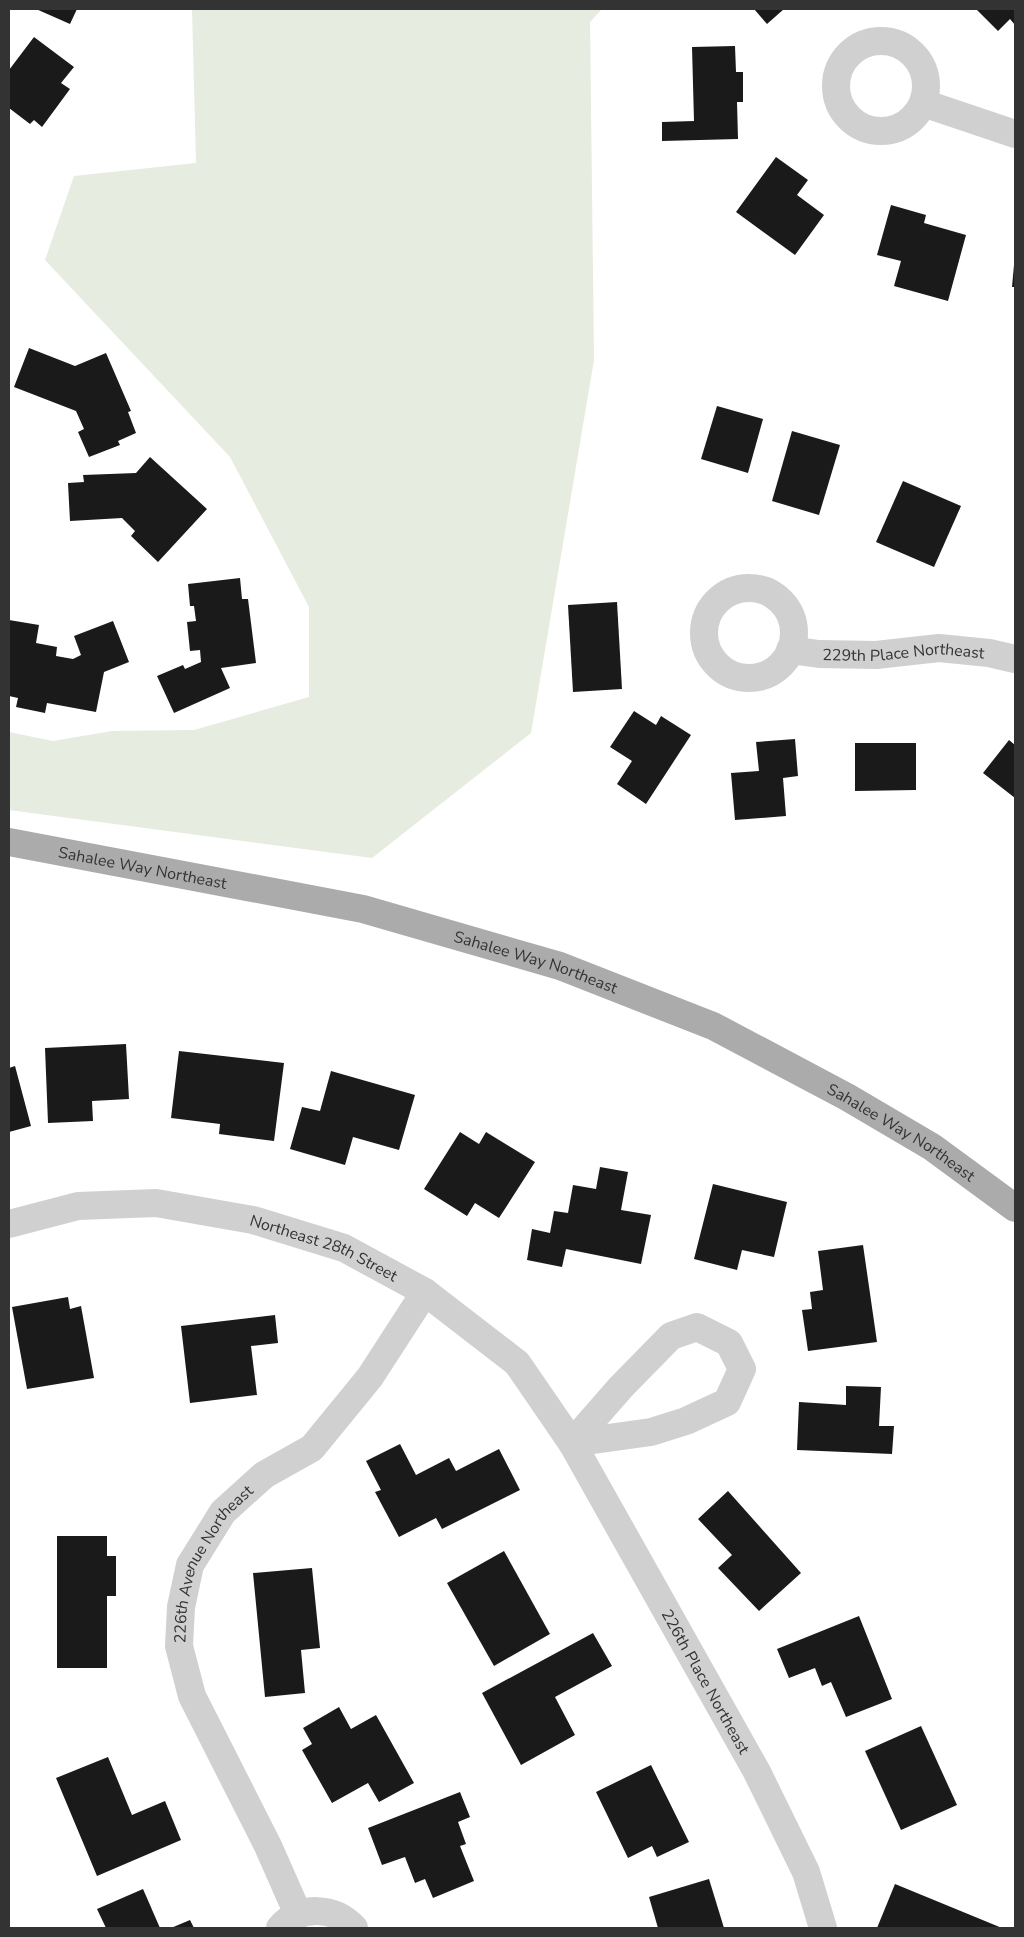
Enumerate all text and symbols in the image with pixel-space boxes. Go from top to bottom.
street label: 229th Place Northeast [822,638,986,667]
street label: Sahalee Way Northeast [56,842,229,895]
street label: Sahalee Way Northeast [451,926,621,1000]
street label: Sahalee Way Northeast [823,1078,980,1187]
street label: Northeast 28th Street [247,1210,402,1287]
street label: 226th Avenue Northeast [169,1480,258,1644]
street label: 226th Place Northeast [656,1606,755,1759]

